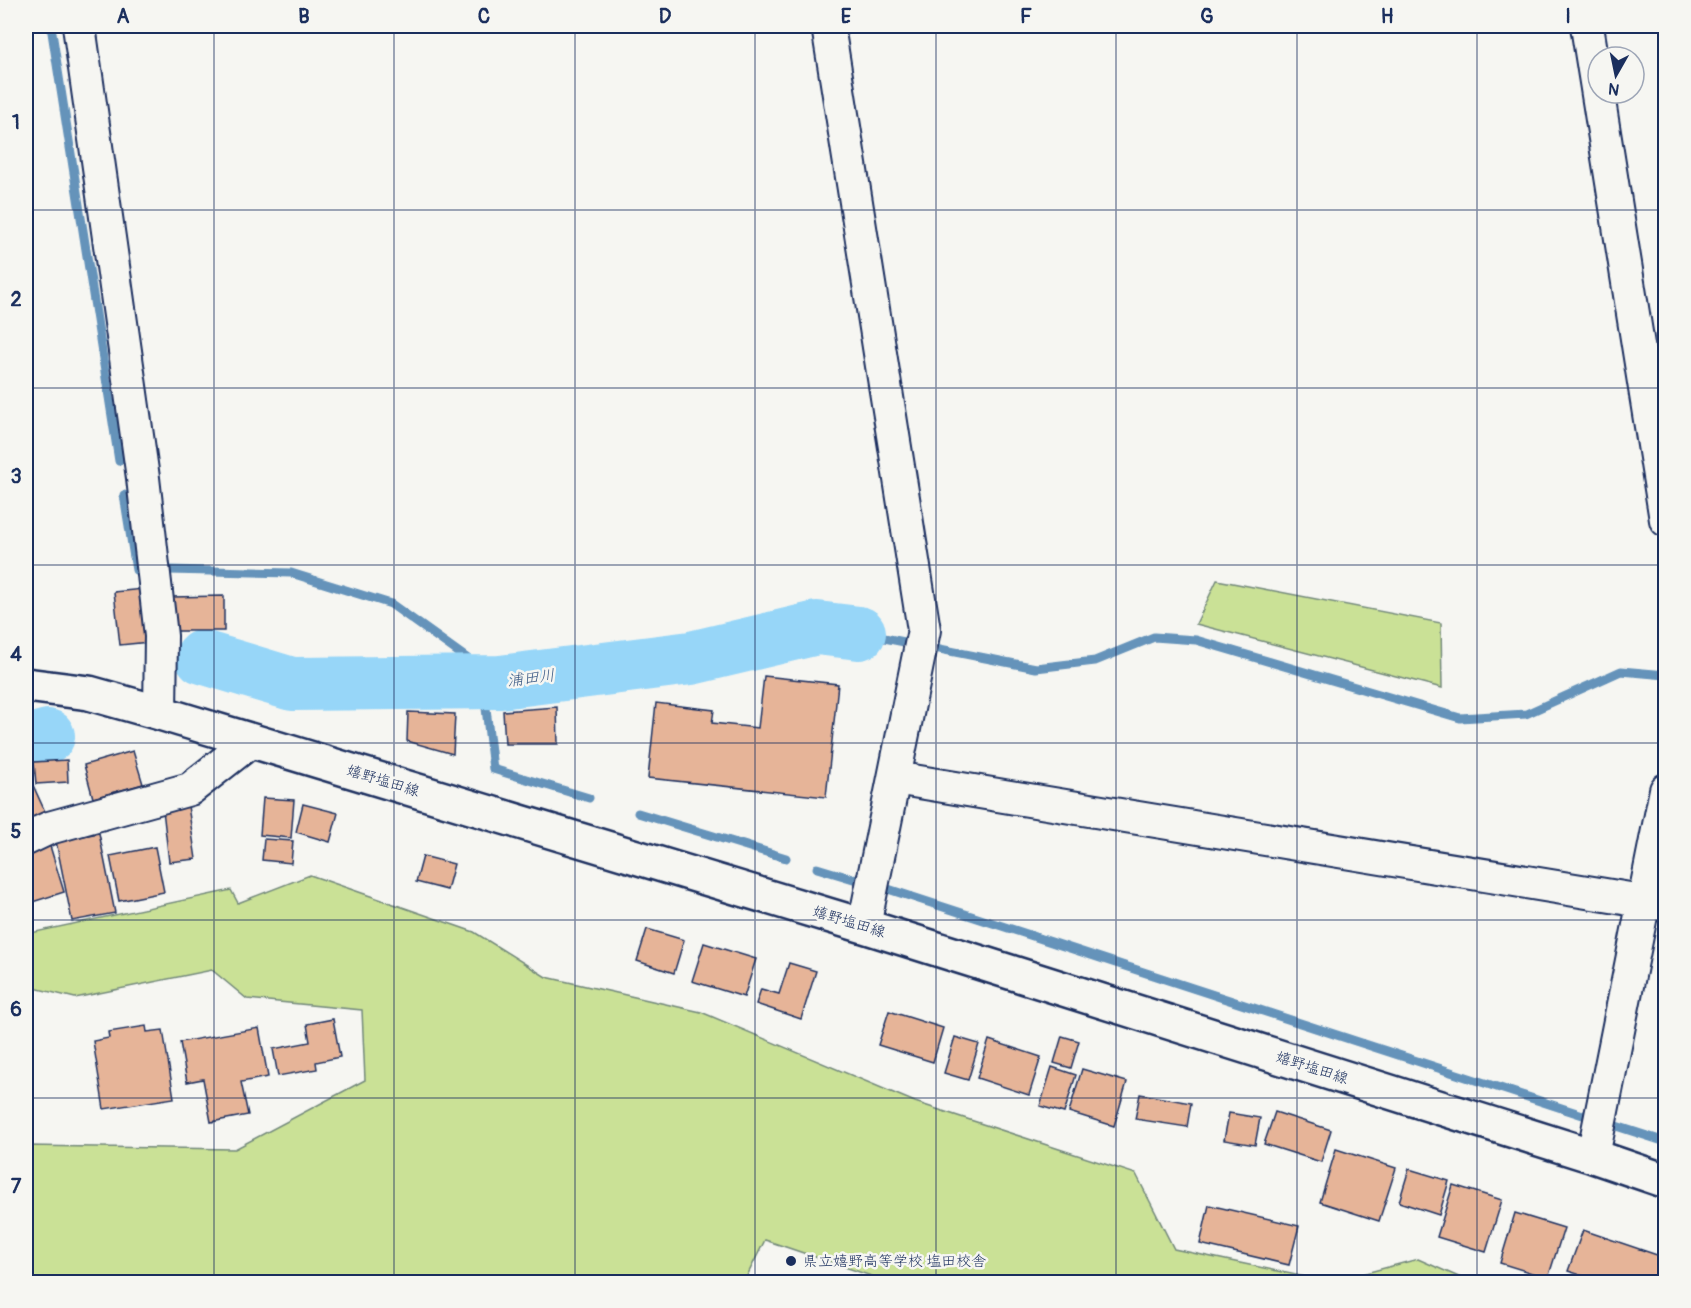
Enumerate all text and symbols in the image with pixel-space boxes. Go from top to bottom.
text: A [117,4,130,29]
text: B [298,4,310,29]
text: C [478,4,490,29]
text: D [659,4,672,29]
text: E [841,4,852,29]
text: F [1020,4,1032,29]
text: G [1200,4,1214,29]
text: H [1381,4,1394,29]
text: I [1565,4,1571,29]
north arrow [1586,45,1646,105]
text: N [1607,78,1621,100]
text: 1 [12,110,20,135]
text: 2 [10,287,22,312]
text: 3 [10,464,22,489]
text: 4 [10,642,22,667]
water label: 浦田川 [506,665,556,691]
street label: 嬉野塩田線 [344,761,422,801]
text: 5 [11,819,22,844]
street label: 嬉野塩田線 [810,902,888,942]
text: 6 [10,997,22,1022]
street label: 嬉野塩田線 [1273,1047,1351,1089]
text: 7 [11,1174,22,1199]
place label: 県立嬉野高等学校 塩田校舎 [803,1252,986,1271]
marker: 県立嬉野高等学校 塩田校舎 [784,1254,798,1268]

